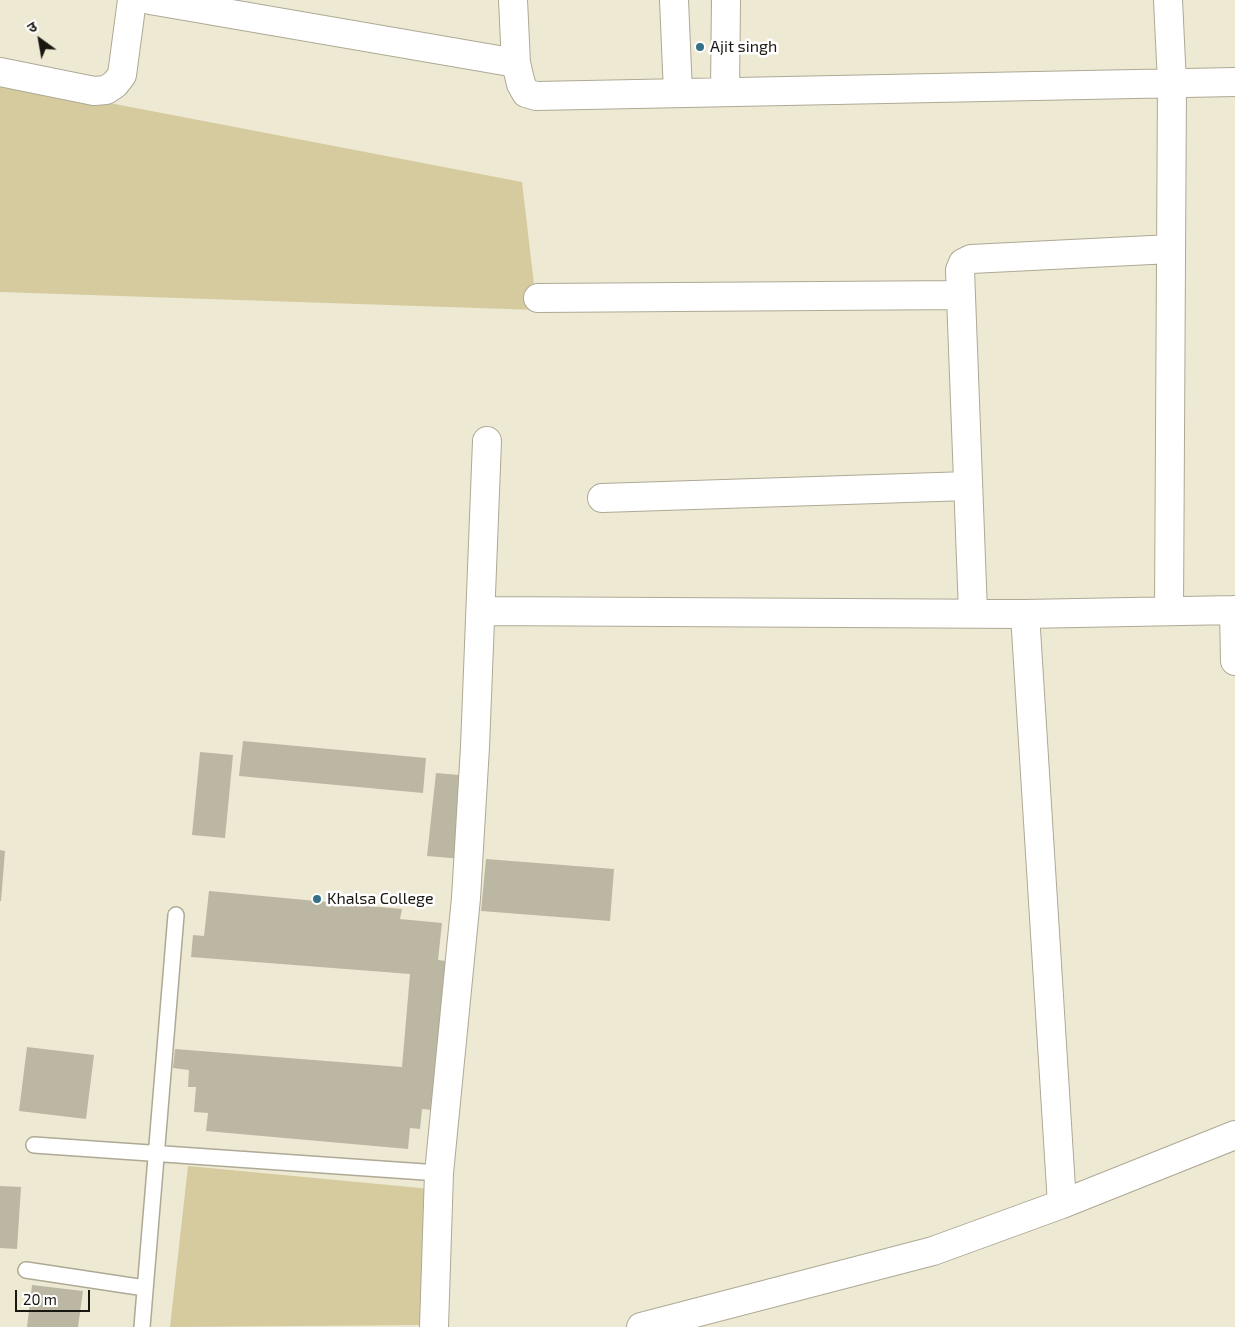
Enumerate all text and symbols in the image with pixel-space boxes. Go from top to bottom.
north arrow [15,15,65,65]
text: उ [24,17,40,36]
place label: Ajit singh [710,37,777,57]
marker: Ajit singh [694,41,706,53]
place label: Khalsa College [327,889,434,909]
marker: Khalsa College [311,893,323,905]
scale bar [18,1280,92,1312]
text: 20 m [23,1290,57,1308]

